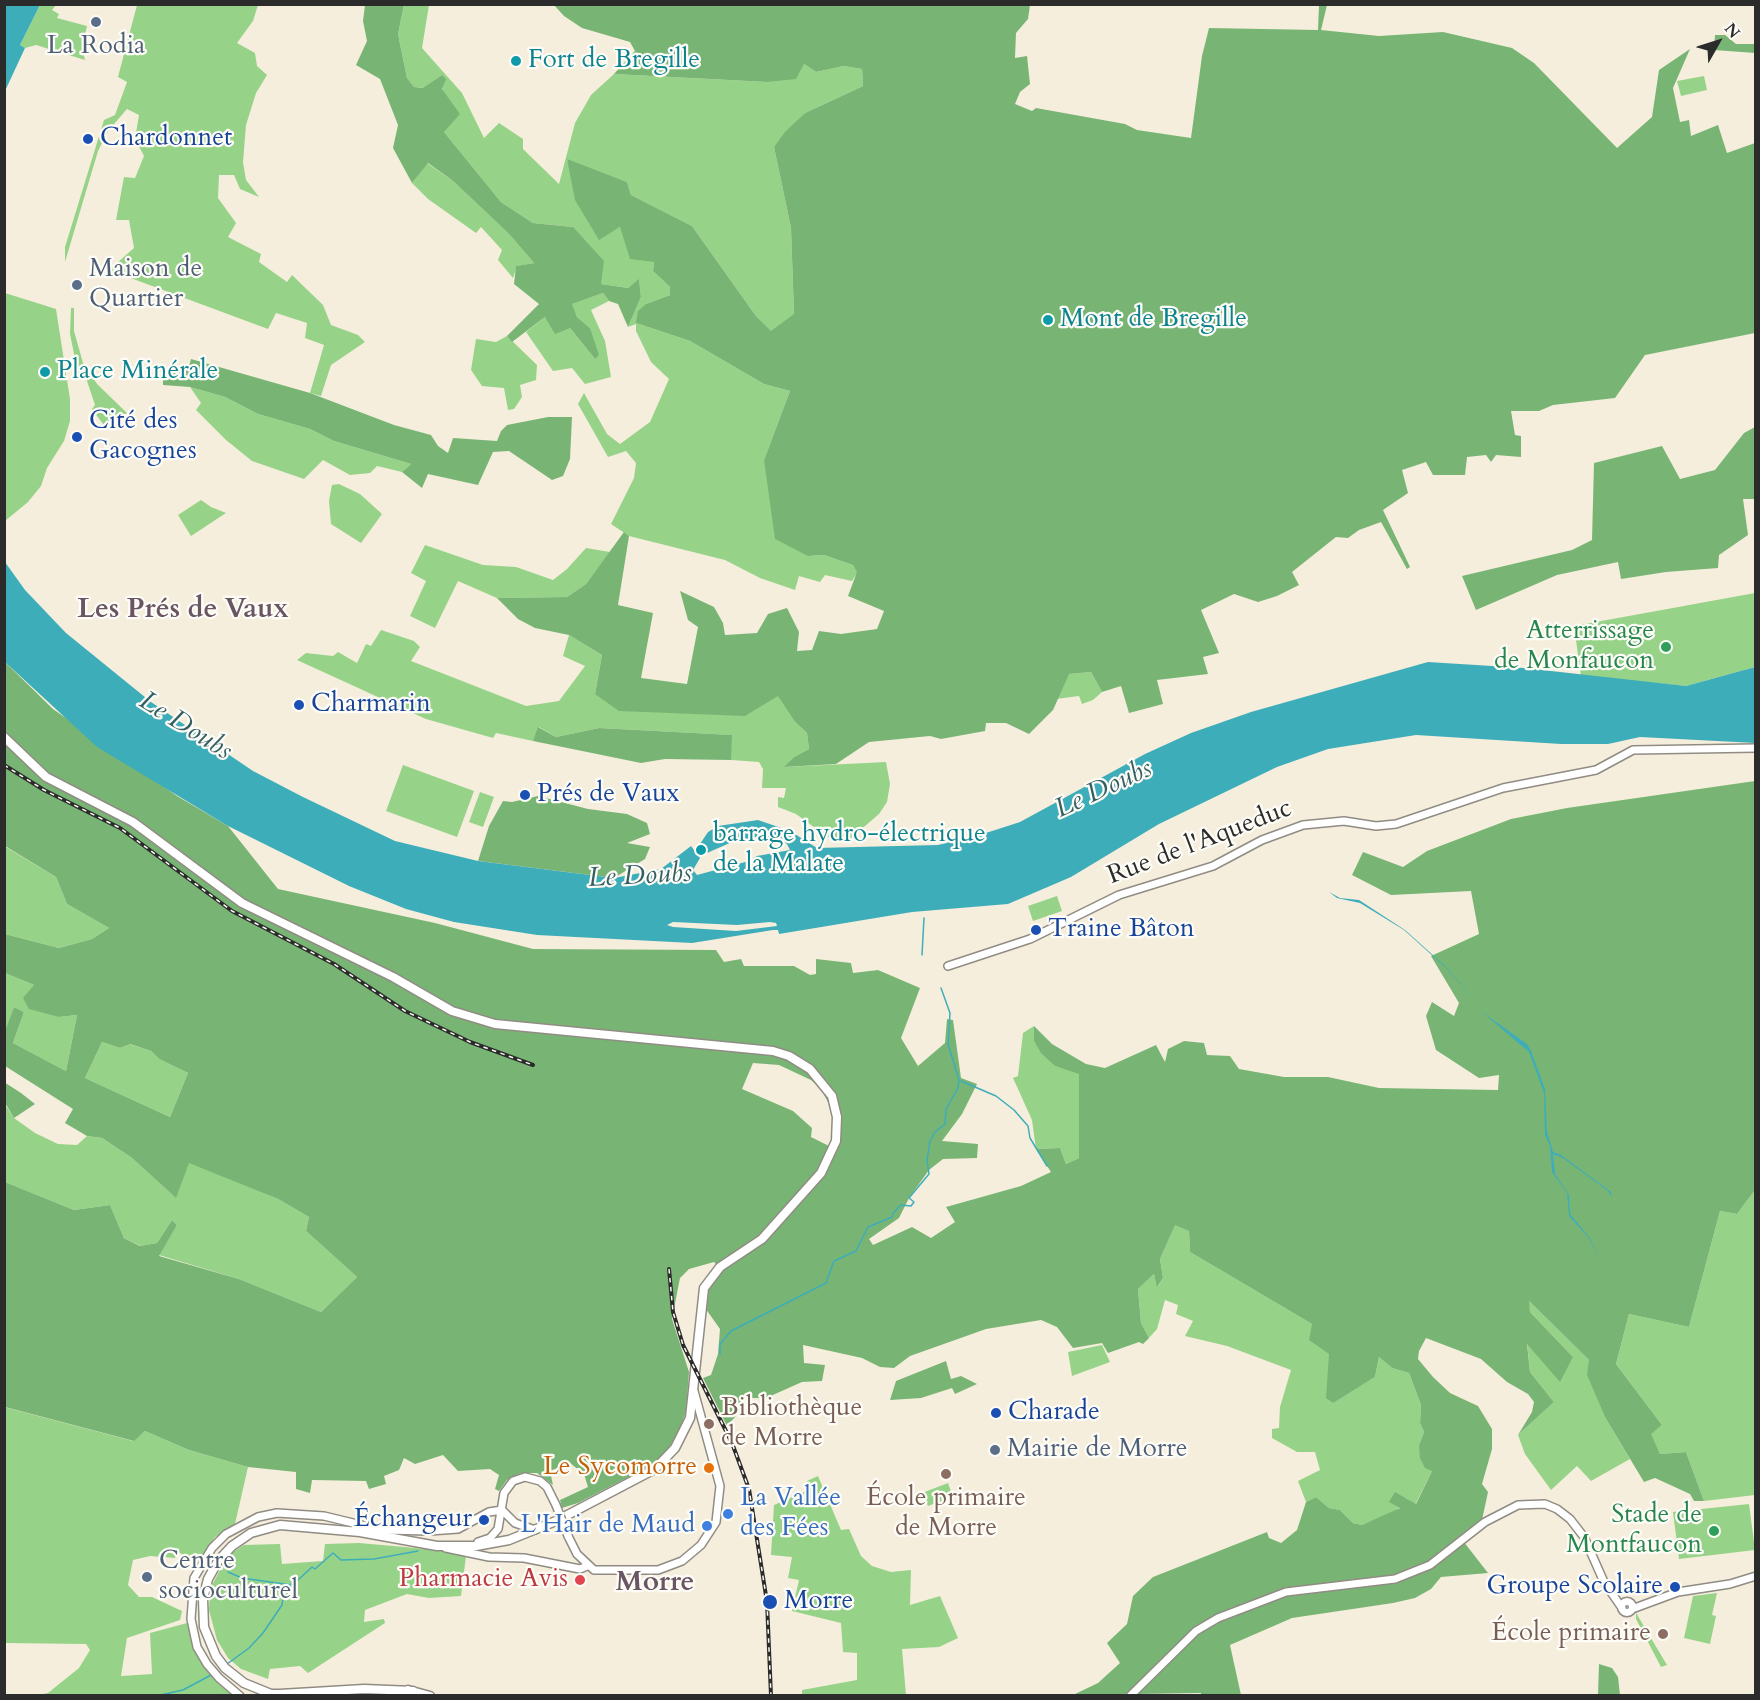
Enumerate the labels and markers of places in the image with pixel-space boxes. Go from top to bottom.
marker: La Rodia [89,15,103,29]
place label: La Rodia [47,31,145,63]
place label: Fort de Bregille [528,45,700,77]
marker: Fort de Bregille [509,54,523,68]
place label: Chardonnet [100,123,232,155]
marker: Chardonnet [81,132,95,146]
place label: Maison de Quartier [89,254,202,316]
marker: Maison de Quartier [70,278,84,292]
place label: Mont de Bregille [1060,304,1247,336]
marker: Mont de Bregille [1041,313,1055,327]
place label: Place Minérale [57,356,218,388]
marker: Place Minérale [38,365,52,379]
place label: Cité des Gacognes [89,406,197,467]
marker: Cité des Gacognes [70,430,84,444]
place label: Atterrissage de Monfaucon [1494,616,1654,678]
marker: Atterrissage de Monfaucon [1659,640,1673,654]
place label: Charmarin [311,689,431,721]
marker: Charmarin [292,698,306,712]
place label: Prés de Vaux [537,779,679,811]
marker: Prés de Vaux [518,788,532,802]
place label: barrage hydro-électrique de la Malate [713,819,986,880]
marker: barrage hydro-électrique de la Malate [694,843,708,857]
place label: Traine Bâton [1048,914,1195,946]
marker: Traine Bâton [1029,923,1043,937]
place label: Bibliothèque de Morre [721,1393,862,1454]
place label: Charade [1008,1397,1100,1429]
marker: Charade [989,1406,1003,1420]
marker: Bibliothèque de Morre [702,1417,716,1431]
place label: Mairie de Morre [1007,1434,1188,1466]
marker: Mairie de Morre [988,1443,1002,1457]
place label: Le Sycomorre [543,1452,697,1484]
marker: Le Sycomorre [702,1461,716,1475]
marker: École primaire de Morre [939,1467,953,1481]
place label: La Vallée des Fées [740,1483,841,1544]
place label: École primaire de Morre [866,1483,1026,1544]
place label: Stade de Montfaucon [1566,1500,1702,1562]
place label: Échangeur [354,1504,472,1536]
marker: La Vallée des Fées [721,1507,735,1521]
place label: L'Hair de Maud [520,1510,695,1542]
marker: Échangeur [477,1513,491,1527]
marker: L'Hair de Maud [700,1519,714,1533]
marker: Stade de Montfaucon [1707,1524,1721,1538]
place label: Centre socioculturel [159,1546,298,1607]
place label: Pharmacie Avis [399,1564,568,1596]
marker: Centre socioculturel [140,1570,154,1584]
place label: Groupe Scolaire [1487,1571,1663,1603]
marker: Pharmacie Avis [573,1573,587,1587]
marker: Groupe Scolaire [1668,1580,1682,1594]
place label: Morre [784,1586,853,1618]
marker: Morre [761,1593,779,1611]
place label: École primaire [1491,1618,1651,1650]
marker: École primaire [1656,1627,1670,1641]

